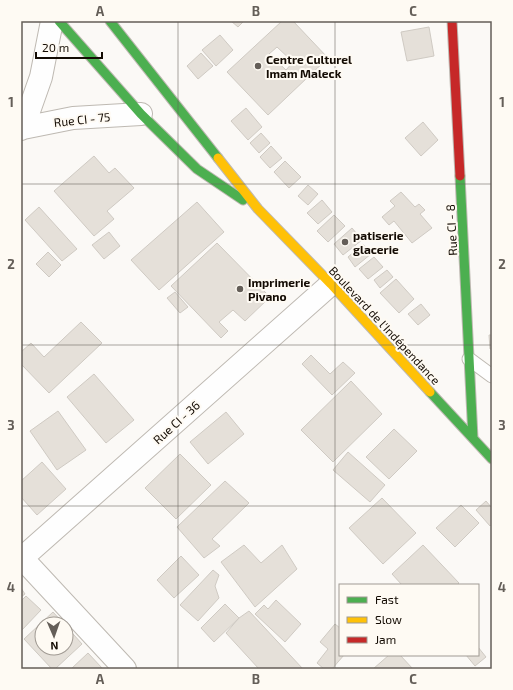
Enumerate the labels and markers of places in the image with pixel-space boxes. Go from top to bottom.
place label: Centre Culturel Imam Maleck [266,52,352,80]
marker: Centre Culturel Imam Maleck [253,61,263,71]
place label: patiserie glacerie [353,228,404,256]
marker: patiserie glacerie [340,237,350,247]
place label: Imprimerie Pivano [248,275,310,303]
marker: Imprimerie Pivano [235,284,245,294]

